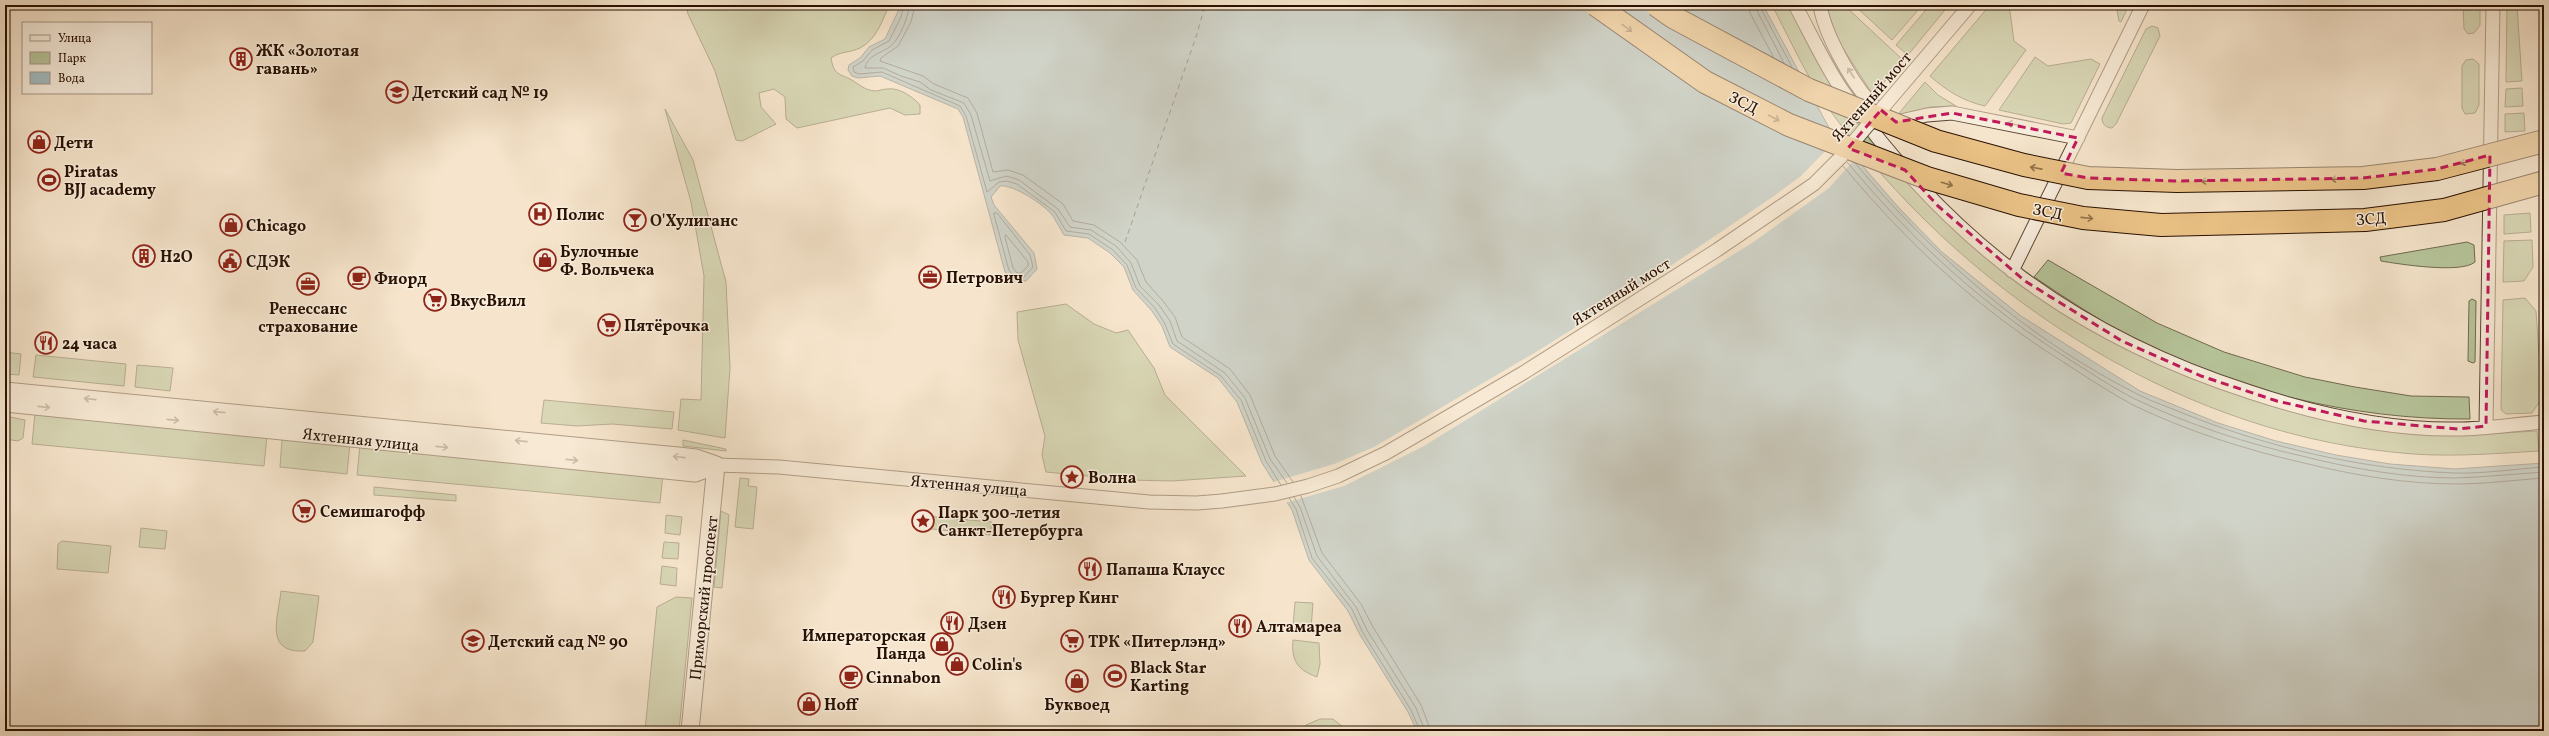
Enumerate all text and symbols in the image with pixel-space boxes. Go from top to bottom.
legend [22,22,152,94]
one-way arrow [1621,24,1632,32]
text: Улица [58,31,91,47]
place label: ЖК «Золотая гавань» [256,41,359,81]
building icon: ЖК «Золотая гавань» [228,46,254,72]
street label: Яхтенный мост [1827,48,1918,147]
text: Парк [58,51,86,67]
one-way arrow [1847,68,1855,79]
text: Вода [58,71,85,87]
school or university icon: Детский сад № 19 [384,79,410,105]
place label: Детский сад № 19 [412,83,548,105]
street label: ЗСД [1724,87,1762,121]
one-way arrow [1767,114,1779,122]
one-way arrow [2006,120,2019,128]
shop icon: Дети [26,129,52,155]
place label: Дети [54,133,93,155]
one-way arrow [2460,158,2473,166]
place label: Piratas BJJ academy [64,162,156,202]
one-way arrow [2030,163,2043,171]
sports icon: Piratas BJJ academy [36,167,62,193]
one-way arrow [2331,175,2344,183]
one-way arrow [2201,177,2214,185]
one-way arrow [1940,181,1953,188]
street label: ЗСД [2030,199,2065,227]
hospital icon: Полис [527,201,553,227]
place label: Полис [556,205,605,227]
bar icon: О'Хулиганс [622,207,648,233]
street label: ЗСД [2355,208,2388,232]
place label: О'Хулиганс [650,211,739,233]
shop icon: Chicago [218,212,244,238]
one-way arrow [2080,214,2093,222]
place label: Chicago [246,216,306,238]
place label: Булочные Ф. Вольчека [560,242,655,282]
building icon: H2O [131,243,157,269]
place label: H2O [160,247,193,269]
shop icon: Булочные Ф. Вольчека [532,247,558,273]
public building icon: СДЭК [217,248,243,274]
place label: СДЭК [246,252,290,274]
street label: Яхтенный мост [1568,253,1676,332]
office icon: Петрович [917,264,943,290]
cafe icon: Фиорд [346,265,372,291]
place label: Петрович [946,268,1023,290]
place label: Фиорд [374,269,427,291]
office icon: Ренессанс страхование [295,271,321,297]
supermarket icon: ВкусВилл [422,287,448,313]
place label: ВкусВилл [450,291,526,313]
place label: Ренессанс страхование [258,299,358,339]
supermarket icon: Пятёрочка [596,312,622,338]
place label: Пятёрочка [624,316,709,338]
restaurant icon: 24 часа [33,330,59,356]
place label: 24 часа [62,334,117,356]
one-way arrow [84,396,97,403]
one-way arrow [37,403,50,411]
one-way arrow [213,408,226,415]
one-way arrow [166,416,179,424]
street label: Яхтенная улица [301,424,420,458]
one-way arrow [515,438,528,445]
one-way arrow [435,444,448,451]
one-way arrow [673,453,686,460]
one-way arrow [565,457,578,464]
place icon: Волна [1059,464,1085,490]
place label: Волна [1088,468,1137,490]
street label: Яхтенная улица [909,471,1028,503]
supermarket icon: Семишагофф [291,498,317,524]
place label: Семишагофф [320,502,426,524]
place label: Парк 300-летия Санкт-Петербурга [938,503,1084,543]
place icon: Парк 300-летия Санкт-Петербурга [910,508,936,534]
street label: Приморский проспект [685,515,725,682]
restaurant icon: Папаша Клаусс [1077,556,1103,582]
place label: Папаша Клаусс [1106,560,1226,582]
restaurant icon: Бургер Кинг [991,584,1017,610]
place label: Бургер Кинг [1020,588,1119,610]
restaurant icon: Дзен [939,610,965,636]
restaurant icon: Алтамареа [1227,613,1253,639]
place label: Дзен [968,614,1007,636]
place label: Алтамареа [1256,617,1342,639]
place label: Императорская Панда [802,626,926,666]
school or university icon: Детский сад № 90 [460,628,486,654]
supermarket icon: ТРК «Питерлэнд» [1059,628,1085,654]
shop icon: Императорская Панда [929,631,955,657]
place label: Детский сад № 90 [488,632,628,654]
place label: ТРК «Питерлэнд» [1088,632,1226,654]
shop icon: Colin's [944,651,970,677]
place label: Colin's [972,655,1022,677]
place label: Black Star Karting [1130,658,1207,698]
sports icon: Black Star Karting [1102,663,1128,689]
cafe icon: Cinnabon [838,664,864,690]
place label: Cinnabon [866,668,941,690]
shop icon: Буквоед [1064,668,1090,694]
shop icon: Hoff [796,691,822,717]
place label: Hoff [824,695,860,717]
place label: Буквоед [1044,695,1110,717]

